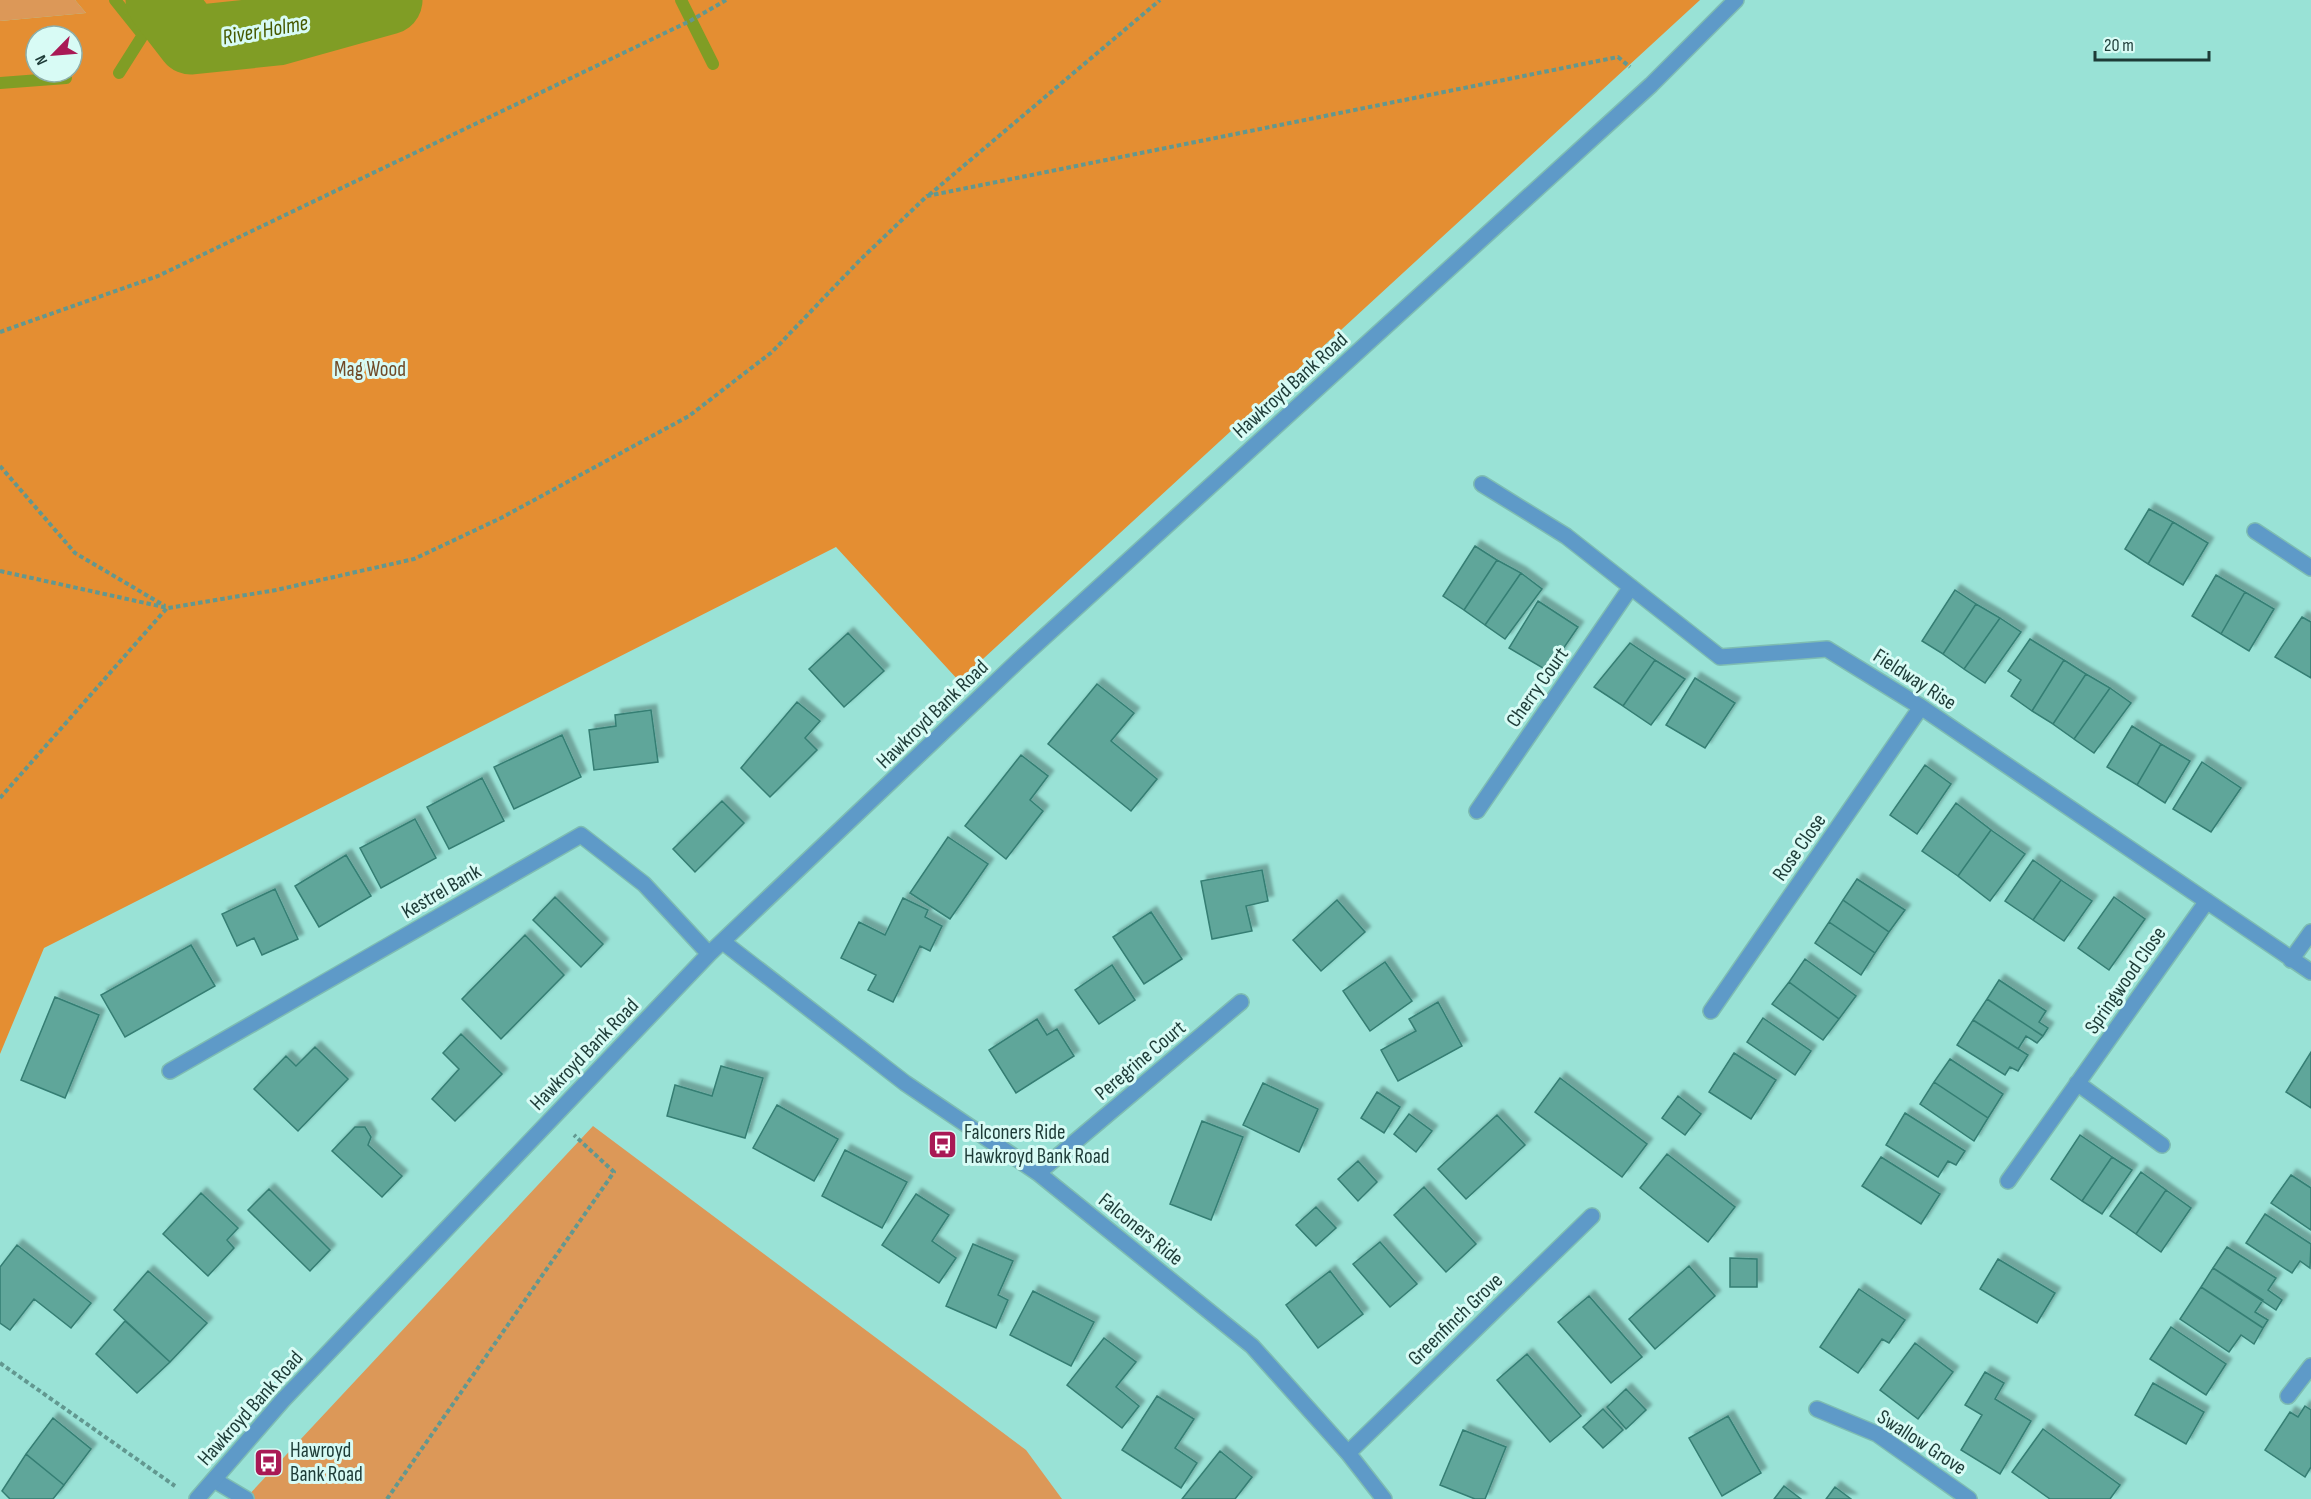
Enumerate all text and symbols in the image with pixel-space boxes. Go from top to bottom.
water label: River Holme [220,10,311,51]
north arrow [24,24,84,84]
scale bar [2095,24,2209,62]
text: 20 m [2104,35,2134,56]
text: N [31,52,52,68]
street label: Hawkroyd Bank Road [1228,327,1353,443]
park label: Mag Wood [334,357,406,382]
street label: Cherry Court [1501,643,1574,732]
street label: Fieldway Rise [1869,643,1961,715]
street label: Hawkroyd Bank Road [871,655,993,774]
street label: Rose Close [1767,809,1832,886]
street label: Kestrel Bank [397,859,485,924]
street label: Springwood Close [2079,922,2171,1039]
street label: Hawkroyd Bank Road [525,993,644,1115]
street label: Peregrine Court [1090,1015,1191,1106]
place label: Falconers Ride Hawkroyd Bank Road [964,1120,1110,1169]
bus stop icon: Falconers Ride Hawkroyd Bank Road [927,1128,959,1160]
street label: Falconers Ride [1093,1188,1188,1271]
street label: Greenfinch Grove [1403,1268,1508,1371]
street label: Hawkroyd Bank Road [192,1346,308,1471]
street label: Swallow Grove [1872,1404,1971,1480]
place label: Hawroyd Bank Road [290,1438,363,1487]
bus stop icon: Hawroyd Bank Road [253,1446,285,1478]

